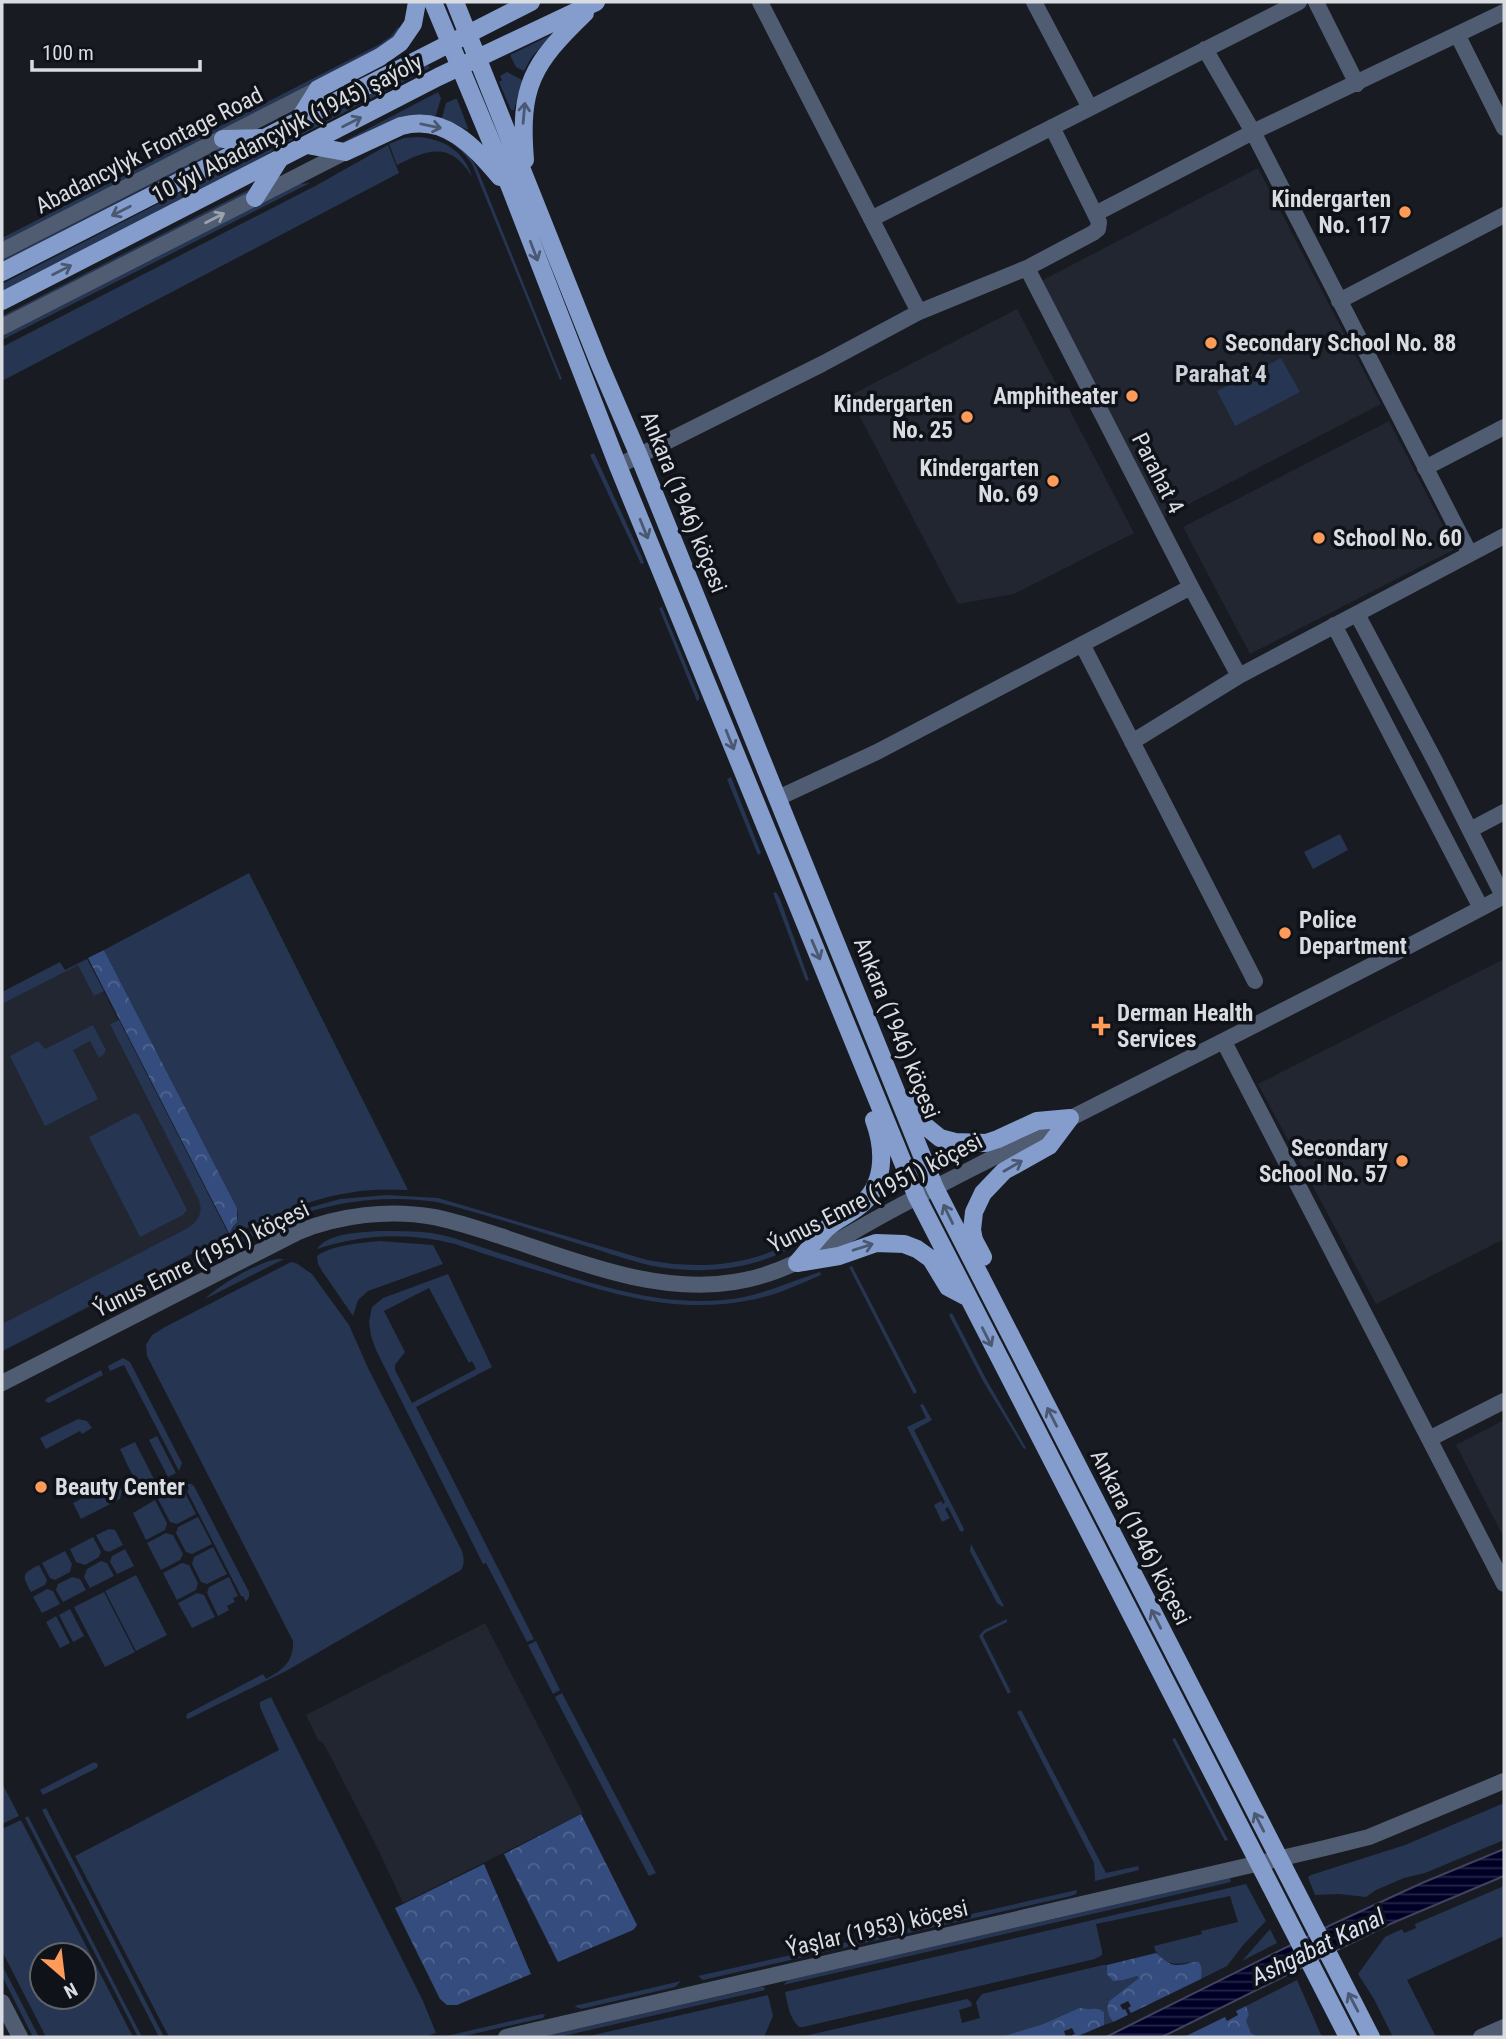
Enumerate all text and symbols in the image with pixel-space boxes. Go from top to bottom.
scale bar [32,28,200,72]
text: 100 m [42,41,94,65]
street label: 10 ýyl Abadançylyk (1945) şaýoly [147,48,427,209]
street label: Abadancylyk Frontage Road [31,81,267,220]
one-way arrow [518,102,531,125]
one-way arrow [341,114,362,128]
one-way arrow [419,119,442,133]
place label: Kindergarten No. 117 [1271,186,1391,239]
marker: Kindergarten No. 117 [1397,204,1413,220]
one-way arrow [111,205,132,219]
one-way arrow [204,211,225,225]
one-way arrow [529,239,542,261]
one-way arrow [52,263,72,277]
place label: Secondary School No. 88 [1225,330,1456,357]
marker: Secondary School No. 88 [1203,335,1219,351]
district label: Parahat 4 [1175,360,1267,388]
place label: Amphitheater [993,383,1118,410]
marker: Amphitheater [1124,388,1140,404]
place label: Kindergarten No. 25 [833,391,953,444]
street label: Ankara (1946) köçesi [635,408,732,597]
marker: Kindergarten No. 25 [959,409,975,425]
street label: Parahat 4 [1126,428,1189,518]
place label: Kindergarten No. 69 [919,455,1039,508]
marker: Kindergarten No. 69 [1045,473,1061,489]
one-way arrow [638,518,651,539]
place label: School No. 60 [1333,525,1462,552]
marker: School No. 60 [1311,530,1327,546]
one-way arrow [724,728,737,750]
place label: Police Department [1299,907,1407,960]
marker: Police Department [1277,925,1293,941]
street label: Ankara (1946) köçesi [848,934,945,1123]
one-way arrow [810,939,823,961]
place label: Derman Health Services [1117,1000,1253,1053]
marker: Derman Health Services [1091,1016,1111,1036]
street label: Ýunus Emre (1951) köçesi [763,1127,987,1259]
place label: Secondary School No. 57 [1259,1135,1389,1188]
marker: Secondary School No. 57 [1394,1153,1410,1169]
one-way arrow [1003,1159,1023,1173]
street label: Ýunus Emre (1951) köçesi [88,1195,314,1323]
one-way arrow [941,1204,954,1225]
one-way arrow [852,1240,874,1253]
one-way arrow [981,1326,995,1347]
one-way arrow [1044,1407,1058,1428]
street label: Ankara (1946) köçesi [1085,1445,1196,1629]
place label: Beauty Center [55,1474,185,1501]
marker: Beauty Center [33,1479,49,1495]
one-way arrow [1148,1609,1162,1630]
one-way arrow [1252,1812,1265,1833]
street label: Ýaşlar (1953) köçesi [783,1893,971,1963]
water label: Ashgabat Kanal [1246,1902,1390,1992]
north arrow [28,1941,98,2011]
text: N [60,1978,81,2003]
one-way arrow [1345,1992,1359,2013]

